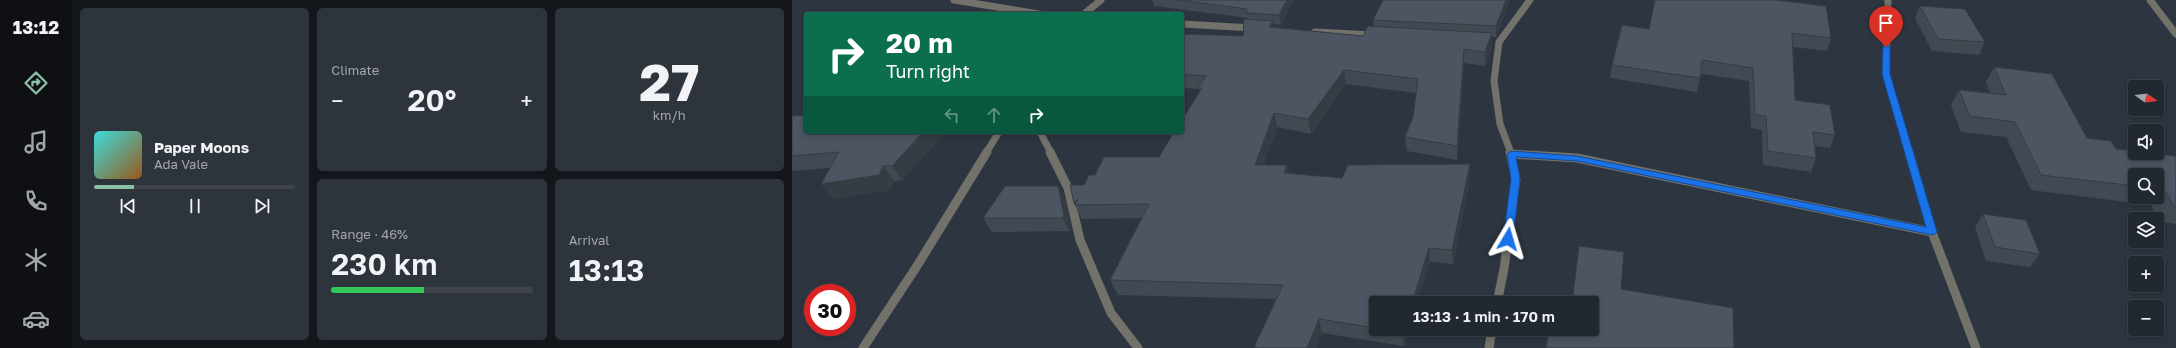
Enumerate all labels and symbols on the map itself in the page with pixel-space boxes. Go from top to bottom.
pin [1869,6,1903,47]
north arrow [2128,80,2164,116]
position arrow [1487,218,1529,260]
speed limit sign: 30 [804,284,856,336]

